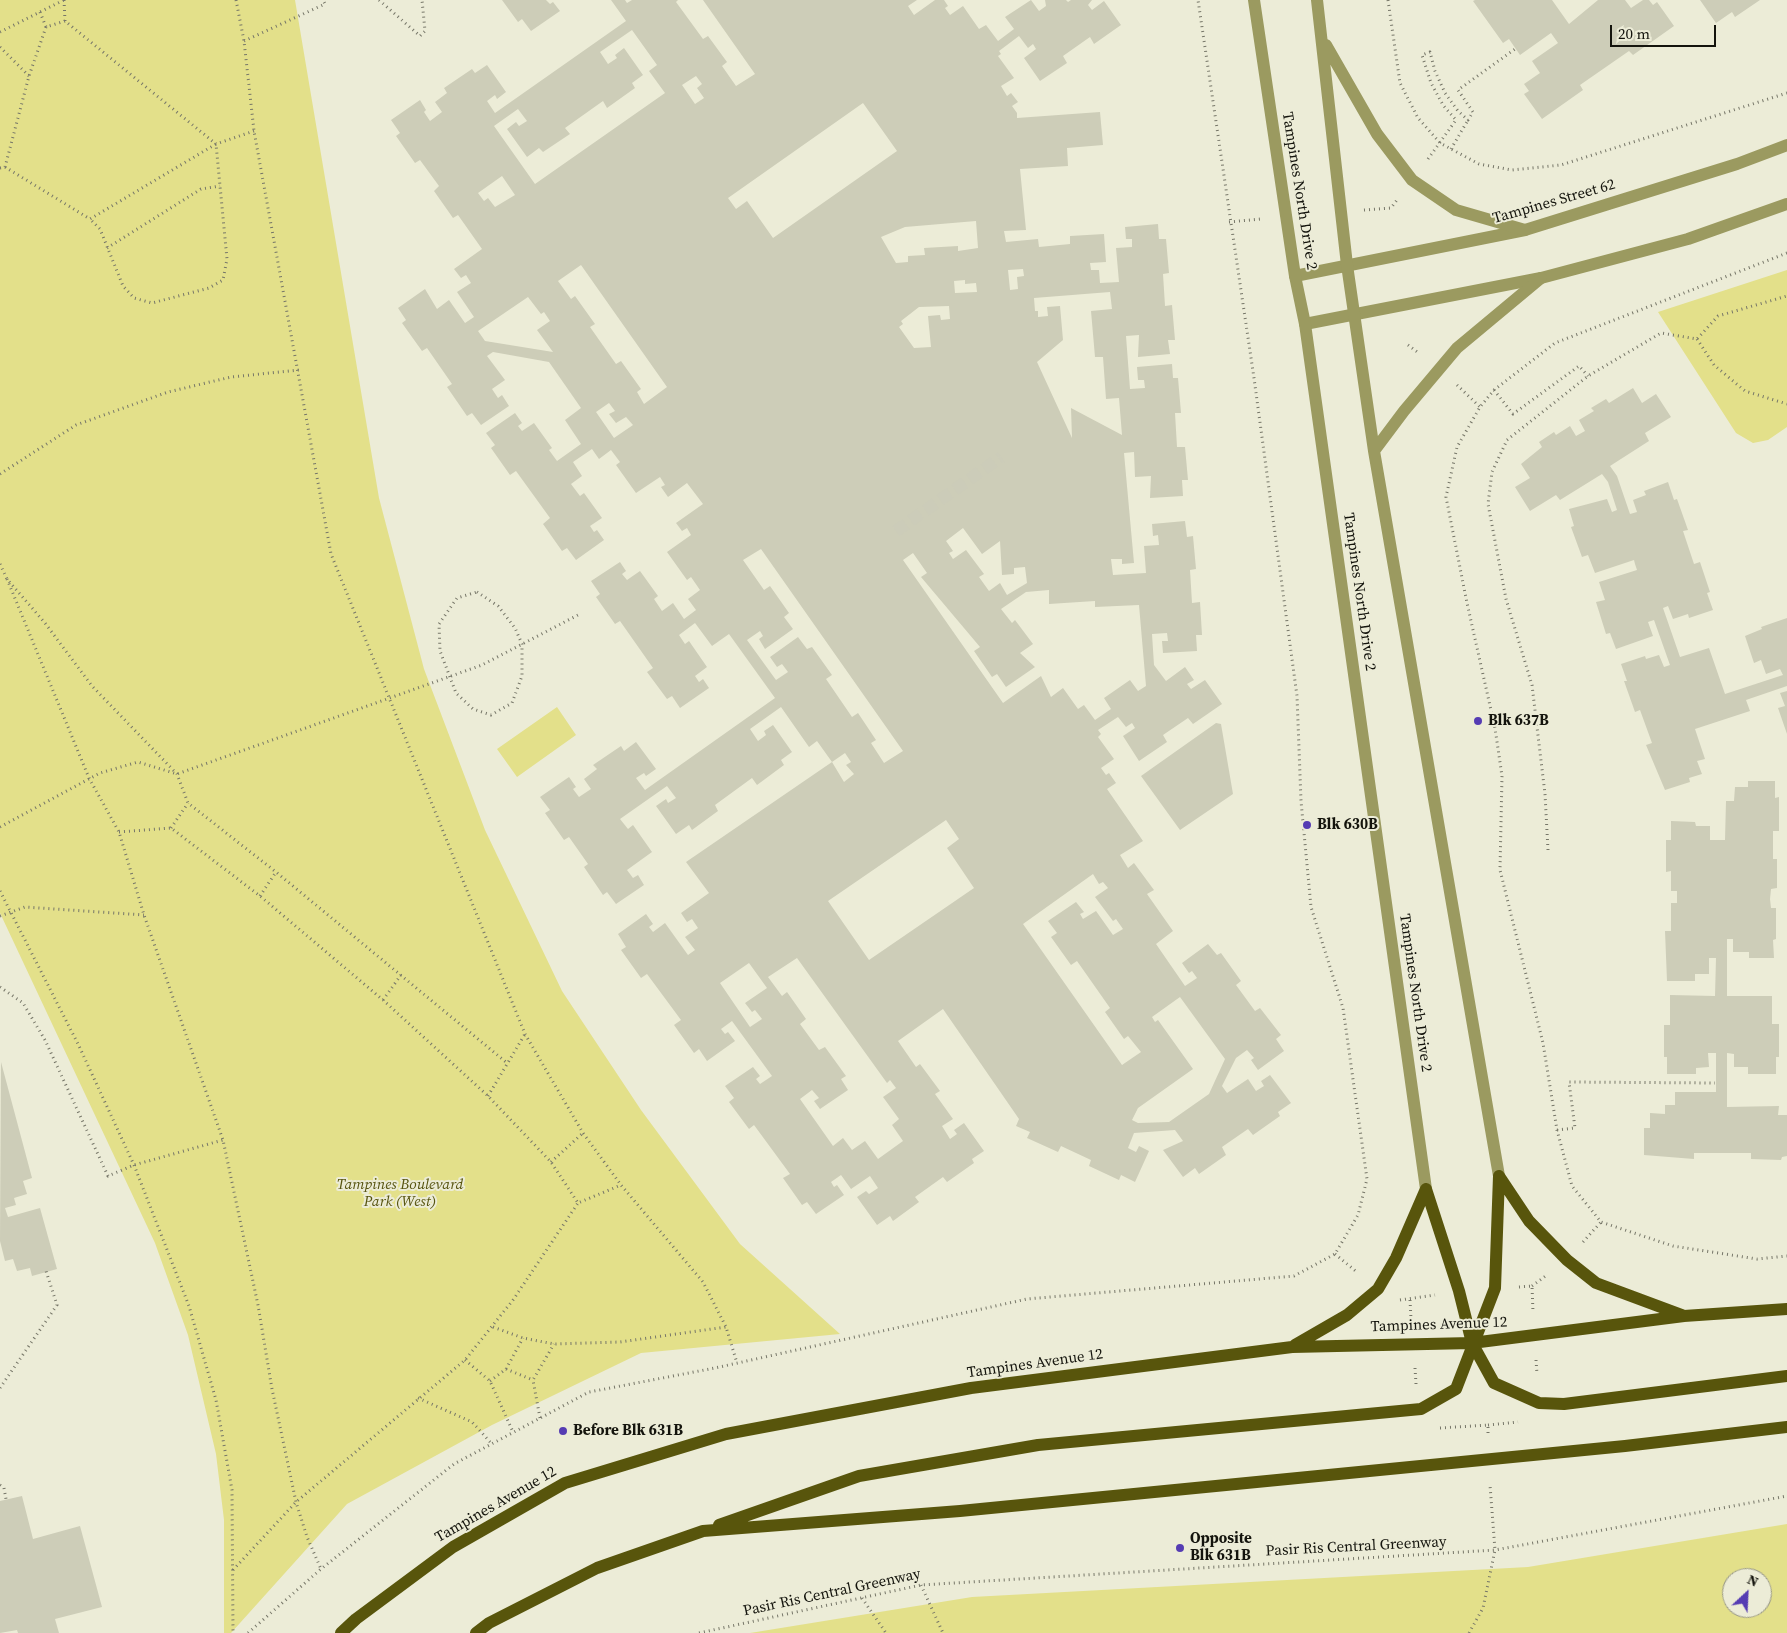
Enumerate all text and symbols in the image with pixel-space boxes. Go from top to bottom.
scale bar [1612,15,1718,47]
text: 20 m [1618,23,1650,44]
street label: Tampines North Drive 2 [1278,111,1320,271]
street label: Tampines Street 62 [1491,176,1617,228]
street label: Tampines North Drive 2 [1339,512,1379,672]
place label: Blk 637B [1488,712,1549,730]
marker: Blk 637B [1472,715,1484,727]
place label: Blk 630B [1317,816,1378,834]
marker: Blk 630B [1301,819,1313,831]
street label: Tampines North Drive 2 [1395,913,1435,1073]
park label: Tampines Boulevard Park (West) [337,1176,463,1211]
street label: Tampines Avenue 12 [1370,1314,1508,1336]
street label: Tampines Avenue 12 [966,1346,1104,1382]
place label: Before Blk 631B [573,1422,683,1440]
marker: Before Blk 631B [557,1425,569,1437]
street label: Tampines Avenue 12 [432,1463,560,1547]
place label: Opposite Blk 631B [1190,1530,1252,1565]
street label: Pasir Ris Central Greenway [1265,1533,1447,1561]
marker: Opposite Blk 631B [1174,1542,1186,1554]
street label: Pasir Ris Central Greenway [742,1565,922,1621]
north arrow [1722,1568,1772,1618]
text: N [1744,1569,1762,1592]

